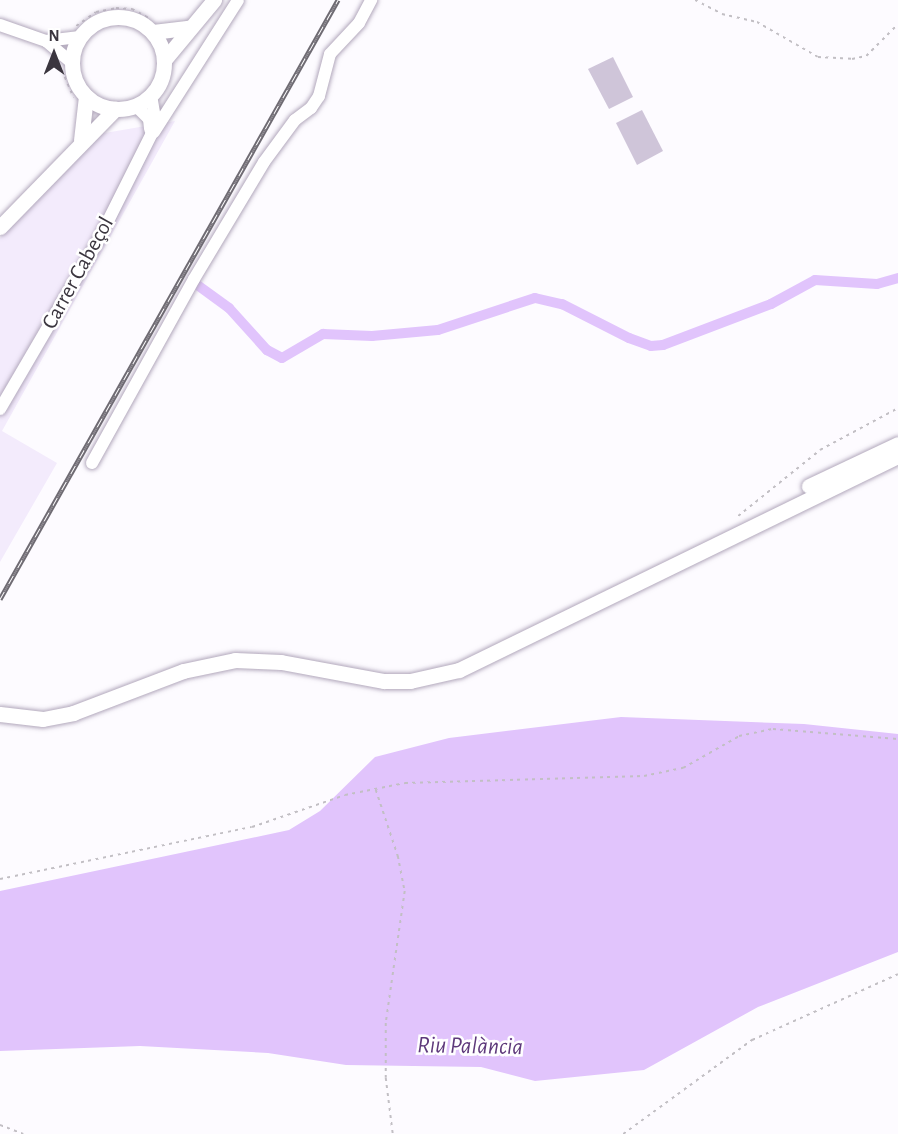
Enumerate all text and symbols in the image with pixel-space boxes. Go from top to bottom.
north arrow [24,24,84,84]
text: N [48,28,60,44]
street label: Carrer Cabeçol [36,212,120,334]
water label: Riu Palància [417,1032,523,1062]

